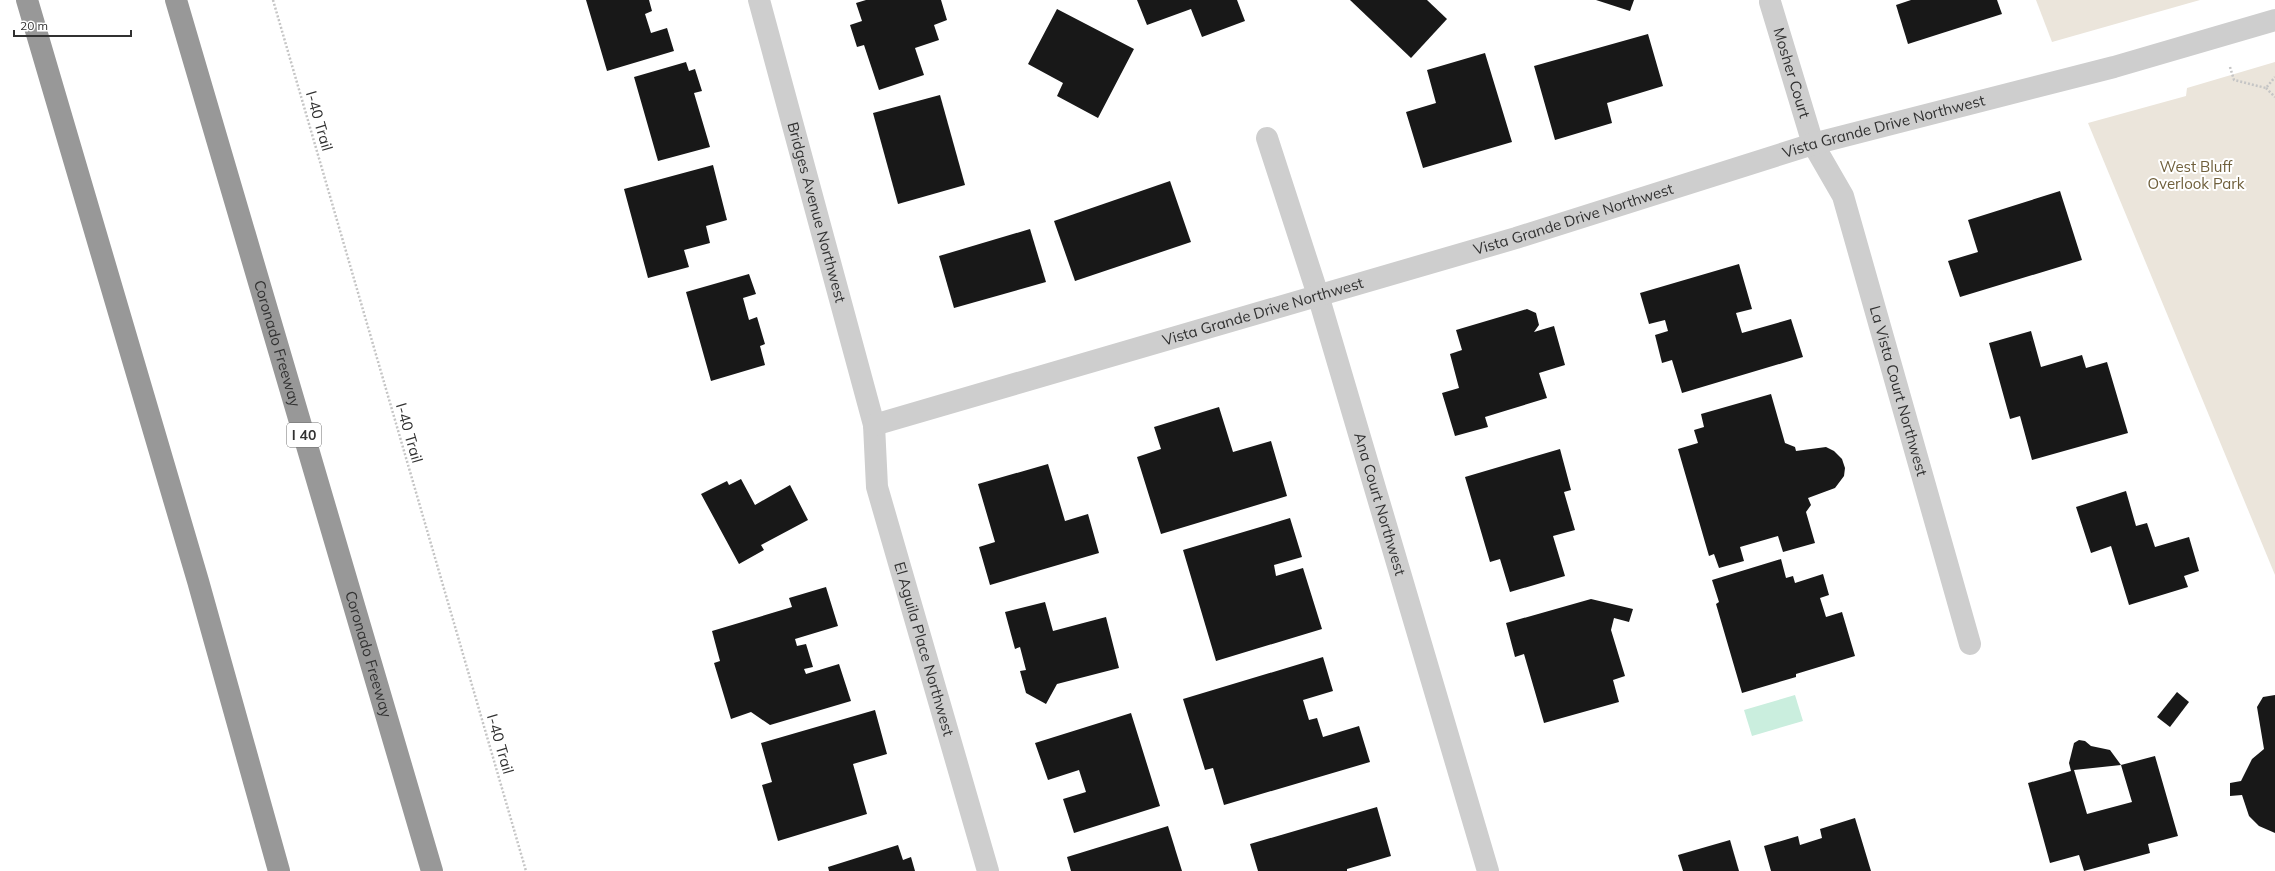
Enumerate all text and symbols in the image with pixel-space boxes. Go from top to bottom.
scale bar [14,12,131,38]
text: 20 m [20,18,48,33]
street label: Mosher Court [1769,25,1815,120]
street label: I-40 Trail [302,89,337,153]
street label: Vista Grande Drive Northwest [1780,90,1987,162]
street label: Bridges Avenue Northwest [783,120,850,305]
park label: West Bluff Overlook Park [2148,157,2245,193]
street label: Vista Grande Drive Northwest [1471,179,1676,259]
street label: Vista Grande Drive Northwest [1160,273,1365,350]
street label: Coronado Freeway [250,278,305,409]
street label: La Vista Court Northwest [1866,303,1932,478]
street label: I-40 Trail [392,401,427,465]
road number: I 40 [287,423,321,447]
street label: Ana Court Northwest [1350,430,1410,578]
street label: El Aguila Place Northwest [890,560,958,738]
street label: Coronado Freeway [341,589,396,720]
street label: I-40 Trail [483,712,518,776]

